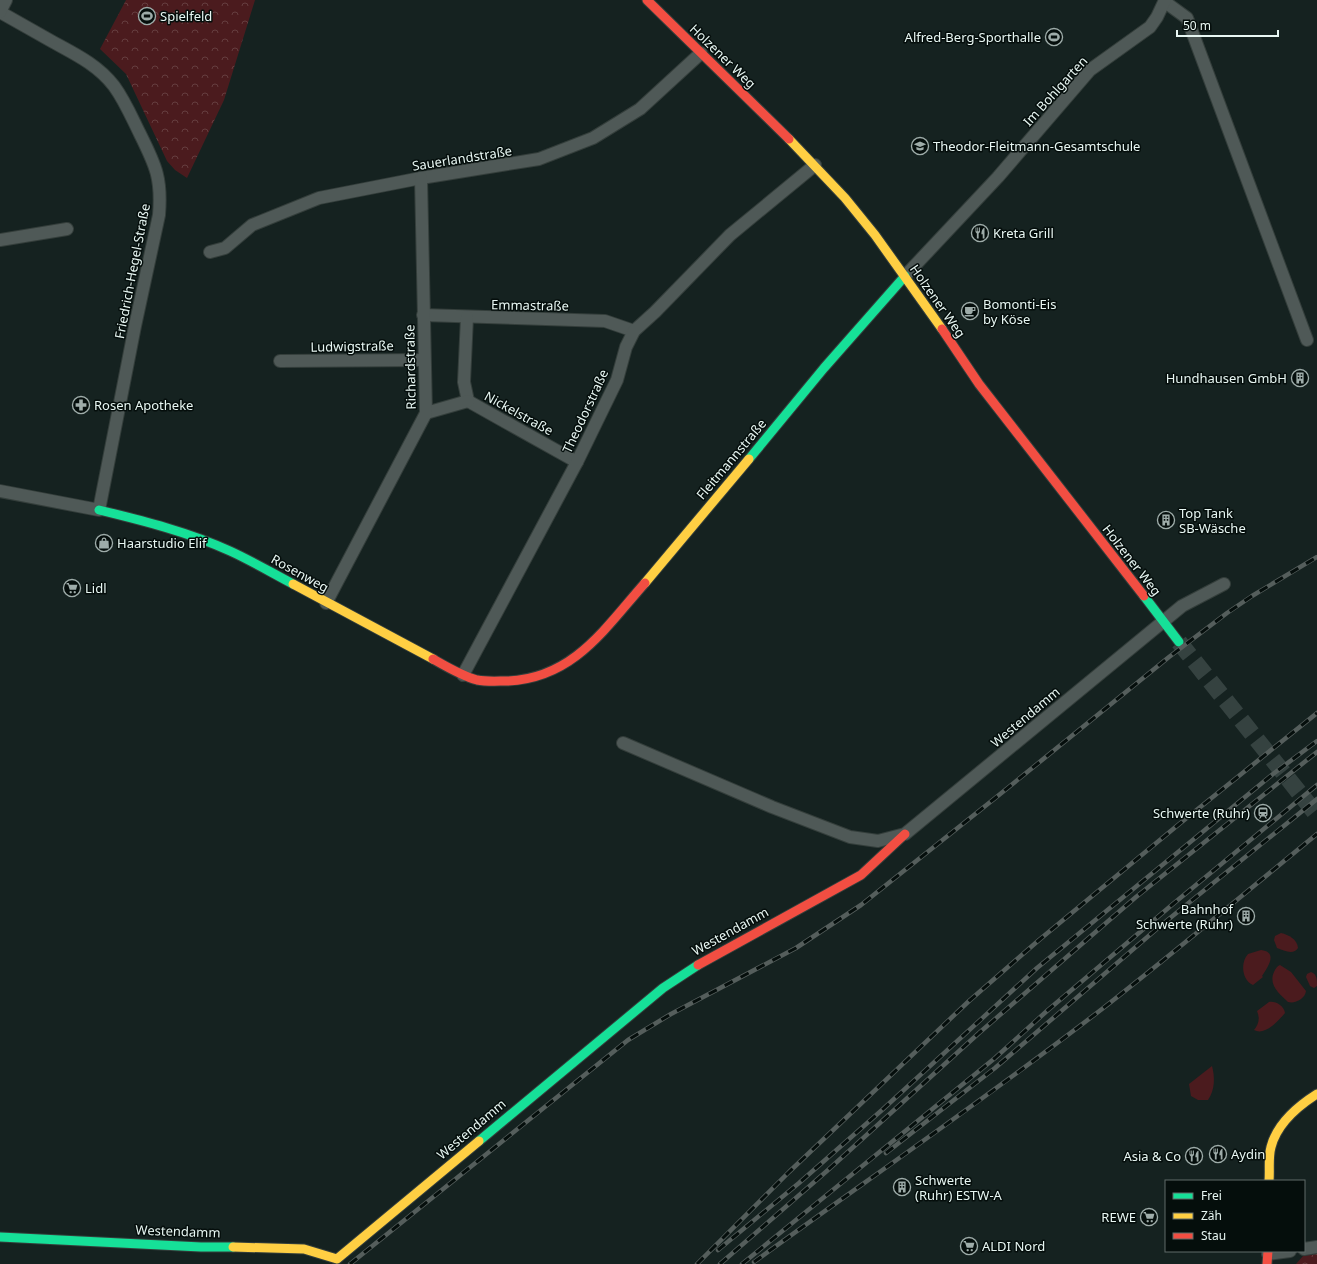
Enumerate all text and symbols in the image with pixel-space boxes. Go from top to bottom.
sports icon: Spielfeld [137,6,157,26]
place label: Spielfeld [160,7,212,25]
scale bar [1177,12,1278,38]
text: 50 m [1183,17,1211,34]
street label: Holzener Weg [686,20,760,92]
sports icon: Alfred-Berg-Sporthalle [1044,27,1064,47]
place label: Alfred-Berg-Sporthalle [905,28,1041,46]
street label: Im Bohlgarten [1019,52,1091,130]
school or university icon: Theodor-Fleitmann-Gesamtschule [910,136,930,156]
place label: Theodor-Fleitmann-Gesamtschule [933,137,1140,155]
street label: Sauerlandstraße [411,141,513,175]
street label: Friedrich-Hegel-Straße [110,202,154,340]
restaurant icon: Kreta Grill [970,223,990,243]
place label: Kreta Grill [993,224,1054,242]
street label: Holzener Weg [906,261,970,341]
street label: Emmastraße [491,295,569,315]
place label: Bomonti-Eis by Köse [983,295,1056,328]
cafe icon: Bomonti-Eis by Köse [960,301,980,321]
street label: Richardstraße [400,324,420,410]
street label: Ludwigstraße [310,336,394,356]
street label: Theodorstraße [558,366,612,456]
building icon: Hundhausen GmbH [1290,368,1310,388]
place label: Hundhausen GmbH [1166,369,1287,387]
street label: Nickelstraße [481,387,557,439]
pharmacy icon: Rosen Apotheke [71,395,91,415]
place label: Rosen Apotheke [94,396,193,414]
street label: Fleitmannstraße [692,415,770,503]
place label: Top Tank SB-Wäsche [1179,504,1246,537]
building icon: Top Tank SB-Wäsche [1156,510,1176,530]
street label: Holzener Weg [1099,521,1165,599]
shop icon: Haarstudio Elif [94,533,114,553]
place label: Haarstudio Elif [117,534,208,552]
street label: Rosenweg [268,550,332,596]
supermarket icon: Lidl [62,578,82,598]
place label: Lidl [85,579,107,597]
street label: Westendamm [987,683,1063,751]
station icon: Schwerte (Ruhr) [1253,803,1273,823]
place label: Schwerte (Ruhr) [1153,804,1250,822]
place label: Bahnhof Schwerte (Ruhr) [1136,900,1235,933]
street label: Westendamm [688,903,772,959]
building icon: Bahnhof Schwerte (Ruhr) [1236,906,1256,926]
street label: Westendamm [433,1095,509,1163]
restaurant icon: Aydin [1208,1144,1228,1164]
place label: Aydin [1231,1145,1265,1163]
restaurant icon: Asia & Co [1184,1146,1204,1166]
place label: Asia & Co [1123,1147,1181,1165]
place label: Schwerte (Ruhr) ESTW-A [915,1171,1003,1204]
building icon: Schwerte (Ruhr) ESTW-A [892,1177,912,1197]
legend [1165,1180,1305,1252]
text: Frei [1201,1187,1222,1204]
supermarket icon: REWE [1139,1207,1159,1227]
text: Zäh [1201,1207,1222,1224]
place label: REWE [1101,1208,1136,1226]
street label: Westendamm [135,1221,221,1241]
text: Stau [1201,1227,1226,1244]
supermarket icon: ALDI Nord [959,1236,979,1256]
place label: ALDI Nord [982,1237,1045,1255]

